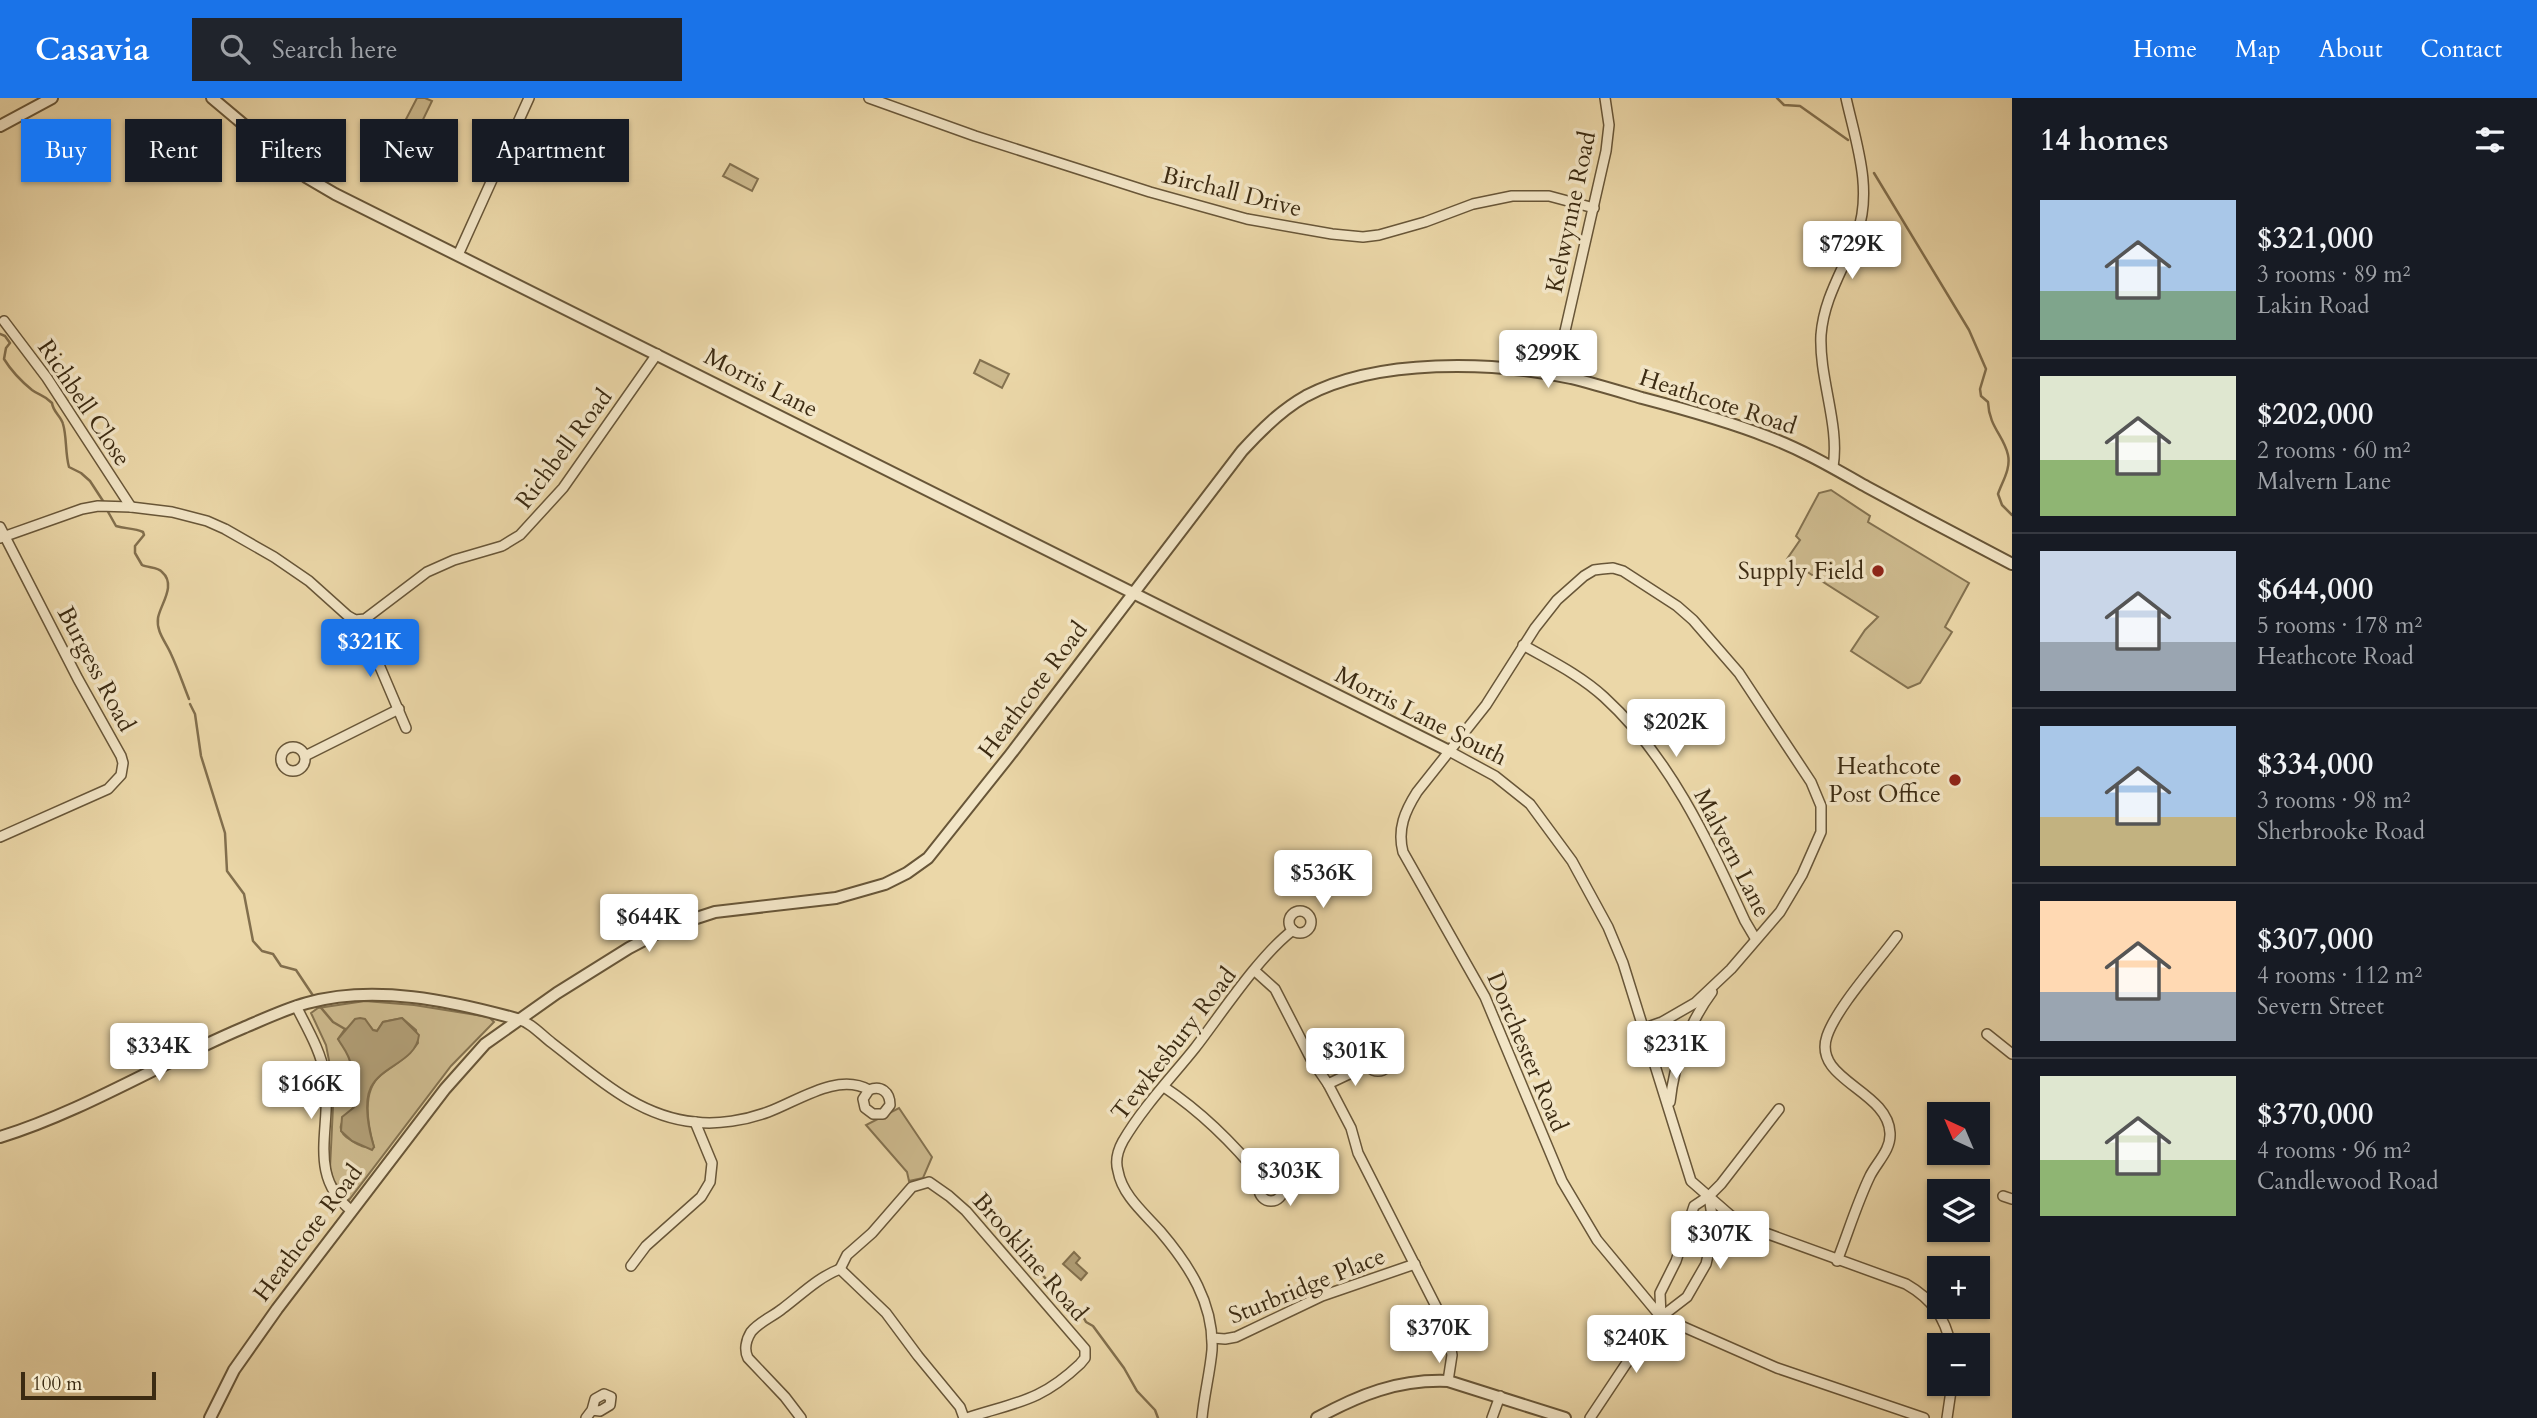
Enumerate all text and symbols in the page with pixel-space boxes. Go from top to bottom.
search box [192,18,682,81]
text: Casavia [35,27,150,72]
icon: search [216,30,254,68]
text: Search here [272,32,398,67]
text: Home [2133,33,2197,66]
text: Map [2235,33,2281,66]
text: About [2319,33,2383,66]
text: Contact [2421,33,2502,66]
chip: Buy [21,119,111,182]
chip: Rent [125,119,222,182]
chip: Filters [236,119,346,182]
chip: New [360,119,458,182]
chip: Apartment [472,119,629,182]
text: 14 homes [2040,120,2169,161]
icon: filters [2471,121,2509,159]
street label: Kelwynne Road [1538,128,1604,296]
street label: Birchall Drive [1159,159,1305,225]
text: $321,000 [2257,218,2373,259]
pin: $729K [1803,222,1901,281]
text: $729K [1819,228,1885,259]
icon: home [2096,228,2180,312]
text: 3 rooms · 89 m² [2257,259,2410,290]
text: Lakin Road [2257,290,2369,321]
pin: $299K [1499,330,1597,390]
street label: Richbell Close [29,333,139,473]
text: $299K [1515,337,1581,368]
street label: Morris Lane [698,340,824,426]
street label: Heathcote Road [1635,361,1801,443]
street label: Richbell Road [508,382,620,516]
text: $202,000 [2257,394,2373,435]
icon: home [2096,404,2180,488]
text: 2 rooms · 60 m² [2257,435,2410,466]
text: Malvern Lane [2257,466,2392,497]
place label: Supply Field [1738,555,1864,588]
marker: Supply Field [1870,563,1886,579]
text: $644,000 [2257,569,2373,610]
icon: home [2096,579,2180,663]
street label: Burgess Road [49,600,143,738]
text: 5 rooms · 178 m² [2257,610,2422,641]
street label: Heathcote Road [971,615,1096,765]
pin: $321K [321,620,419,679]
text: $321K [337,626,403,657]
text: Heathcote Road [2257,641,2414,672]
street label: Morris Lane South [1329,658,1513,774]
pin: $202K [1627,700,1725,759]
text: $202K [1643,706,1709,737]
text: $334,000 [2257,744,2373,785]
place label: Heathcote Post Office [1828,750,1941,811]
icon: home [2096,754,2180,838]
marker: Heathcote Post Office [1947,772,1963,788]
street label: Malvern Lane [1685,783,1779,923]
text: 3 rooms · 98 m² [2257,785,2410,816]
text: Sherbrooke Road [2257,816,2425,847]
pin: $536K [1274,850,1372,910]
text: $536K [1290,857,1356,888]
pin: $644K [600,894,698,954]
text: $644K [616,901,682,932]
text: $307,000 [2257,919,2373,960]
icon: home [2096,929,2180,1013]
street label: Tewkesbury Road [1104,960,1244,1128]
text: 4 rooms · 112 m² [2257,960,2422,991]
street label: Dorchester Road [1478,967,1576,1137]
text: Severn Street [2257,991,2384,1022]
pin: $231K [1627,1021,1725,1081]
pin: $334K [110,1024,208,1083]
pin: $301K [1306,1028,1404,1088]
text: $231K [1643,1028,1709,1059]
text: $334K [126,1030,192,1061]
text: $301K [1322,1035,1388,1066]
pin: $166K [262,1062,360,1121]
text: $166K [278,1068,344,1099]
text: $370,000 [2257,1094,2373,1135]
north arrow [1927,1102,1990,1166]
map controls [1927,1102,1990,1396]
icon: home [2096,1104,2180,1188]
text: 4 rooms · 96 m² [2257,1135,2410,1166]
pin: $303K [1241,1148,1339,1208]
text: $303K [1257,1155,1323,1186]
street label: Heathcote Road [246,1158,371,1308]
text: Candlewood Road [2257,1166,2438,1197]
button: layers [1927,1179,1990,1242]
street label: Brookline Road [965,1186,1095,1329]
pin: $307K [1671,1212,1769,1271]
text: $307K [1687,1218,1753,1249]
street label: Sturbridge Place [1224,1240,1390,1332]
button: + [1927,1256,1990,1319]
pin: $370K [1390,1306,1488,1365]
text: $370K [1406,1312,1472,1343]
pin: $240K [1587,1316,1685,1375]
text: $240K [1603,1322,1669,1353]
button: − [1927,1333,1990,1396]
scale bar [21,1369,156,1401]
text: 100 m [32,1371,82,1397]

